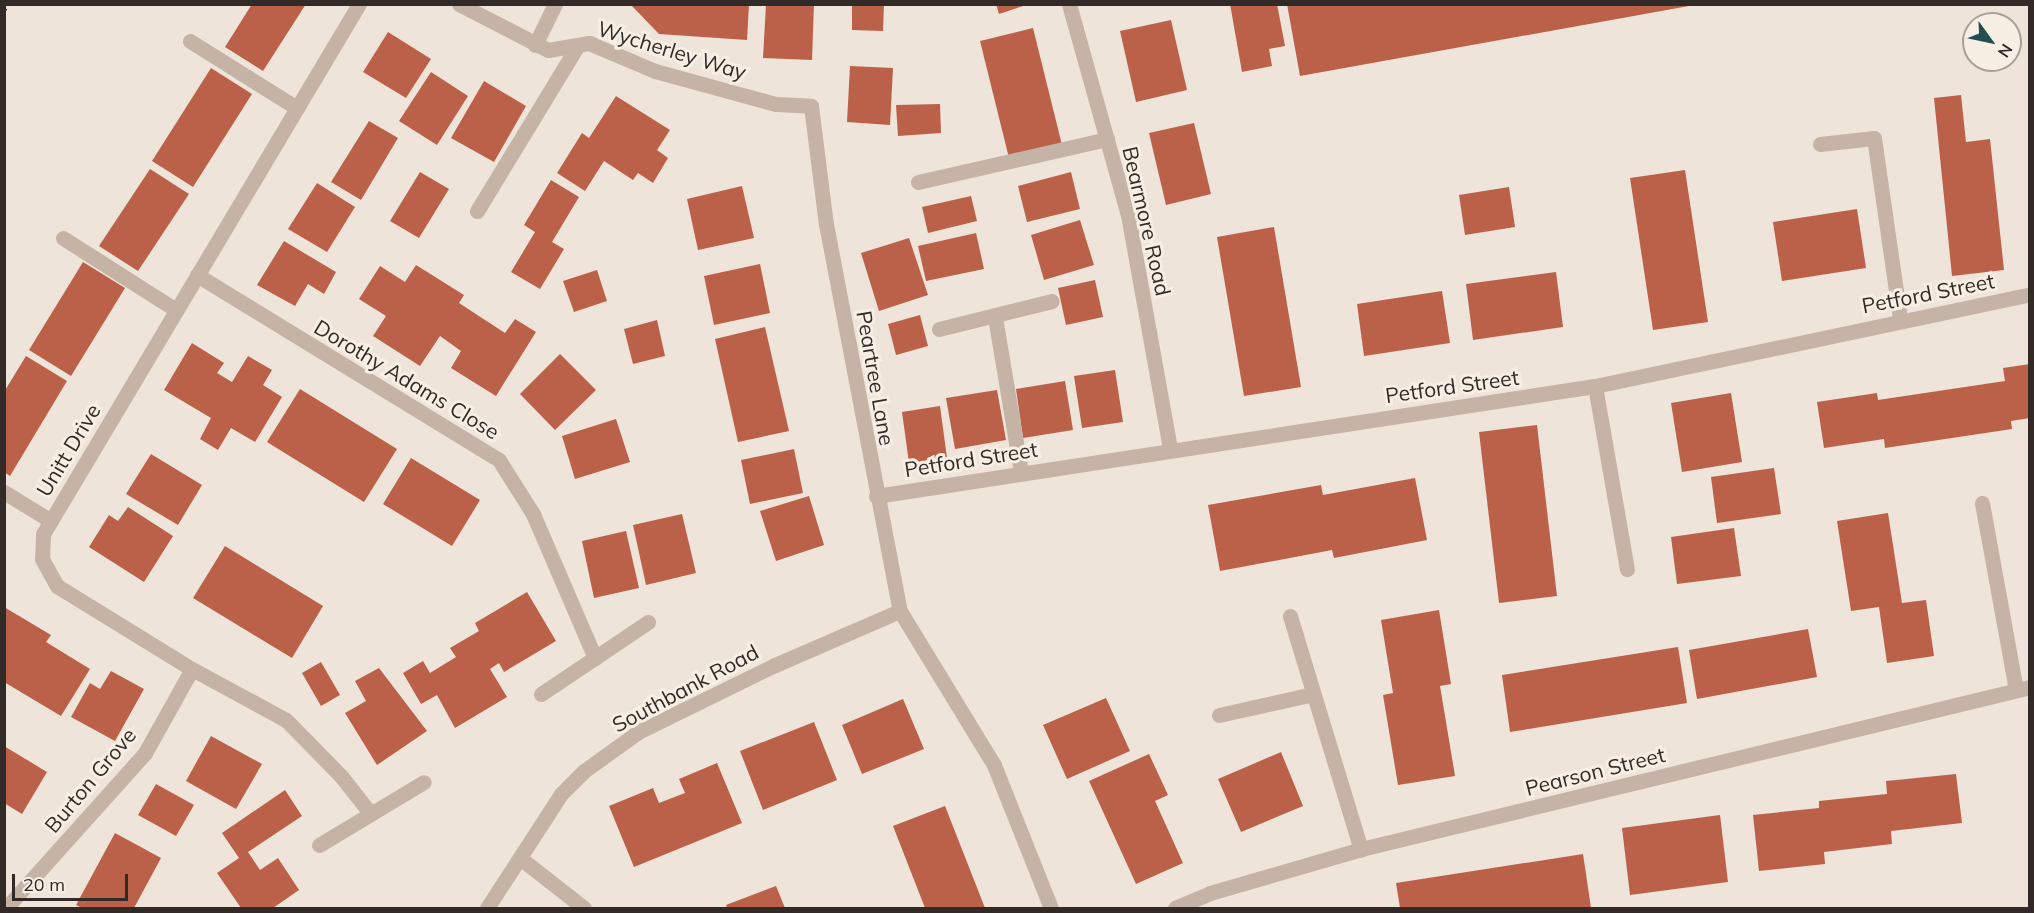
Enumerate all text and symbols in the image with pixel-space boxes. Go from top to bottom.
north arrow [1962,12,2022,72]
street label: Wycherley Way [595,15,749,85]
text: N [1994,40,2017,61]
street label: Bearmore Road [1118,144,1176,298]
street label: Petford Street [1860,268,1996,318]
street label: Peartree Lane [852,309,900,447]
street label: Dorothy Adams Close [310,314,504,444]
street label: Petford Street [1384,364,1520,408]
street label: Unitt Drive [31,399,105,501]
street label: Petford Street [903,436,1039,482]
street label: Southbank Road [608,639,762,737]
street label: Burton Grove [39,723,141,837]
street label: Pearson Street [1523,741,1667,801]
scale bar [15,862,130,900]
text: 20 m [23,873,65,896]

